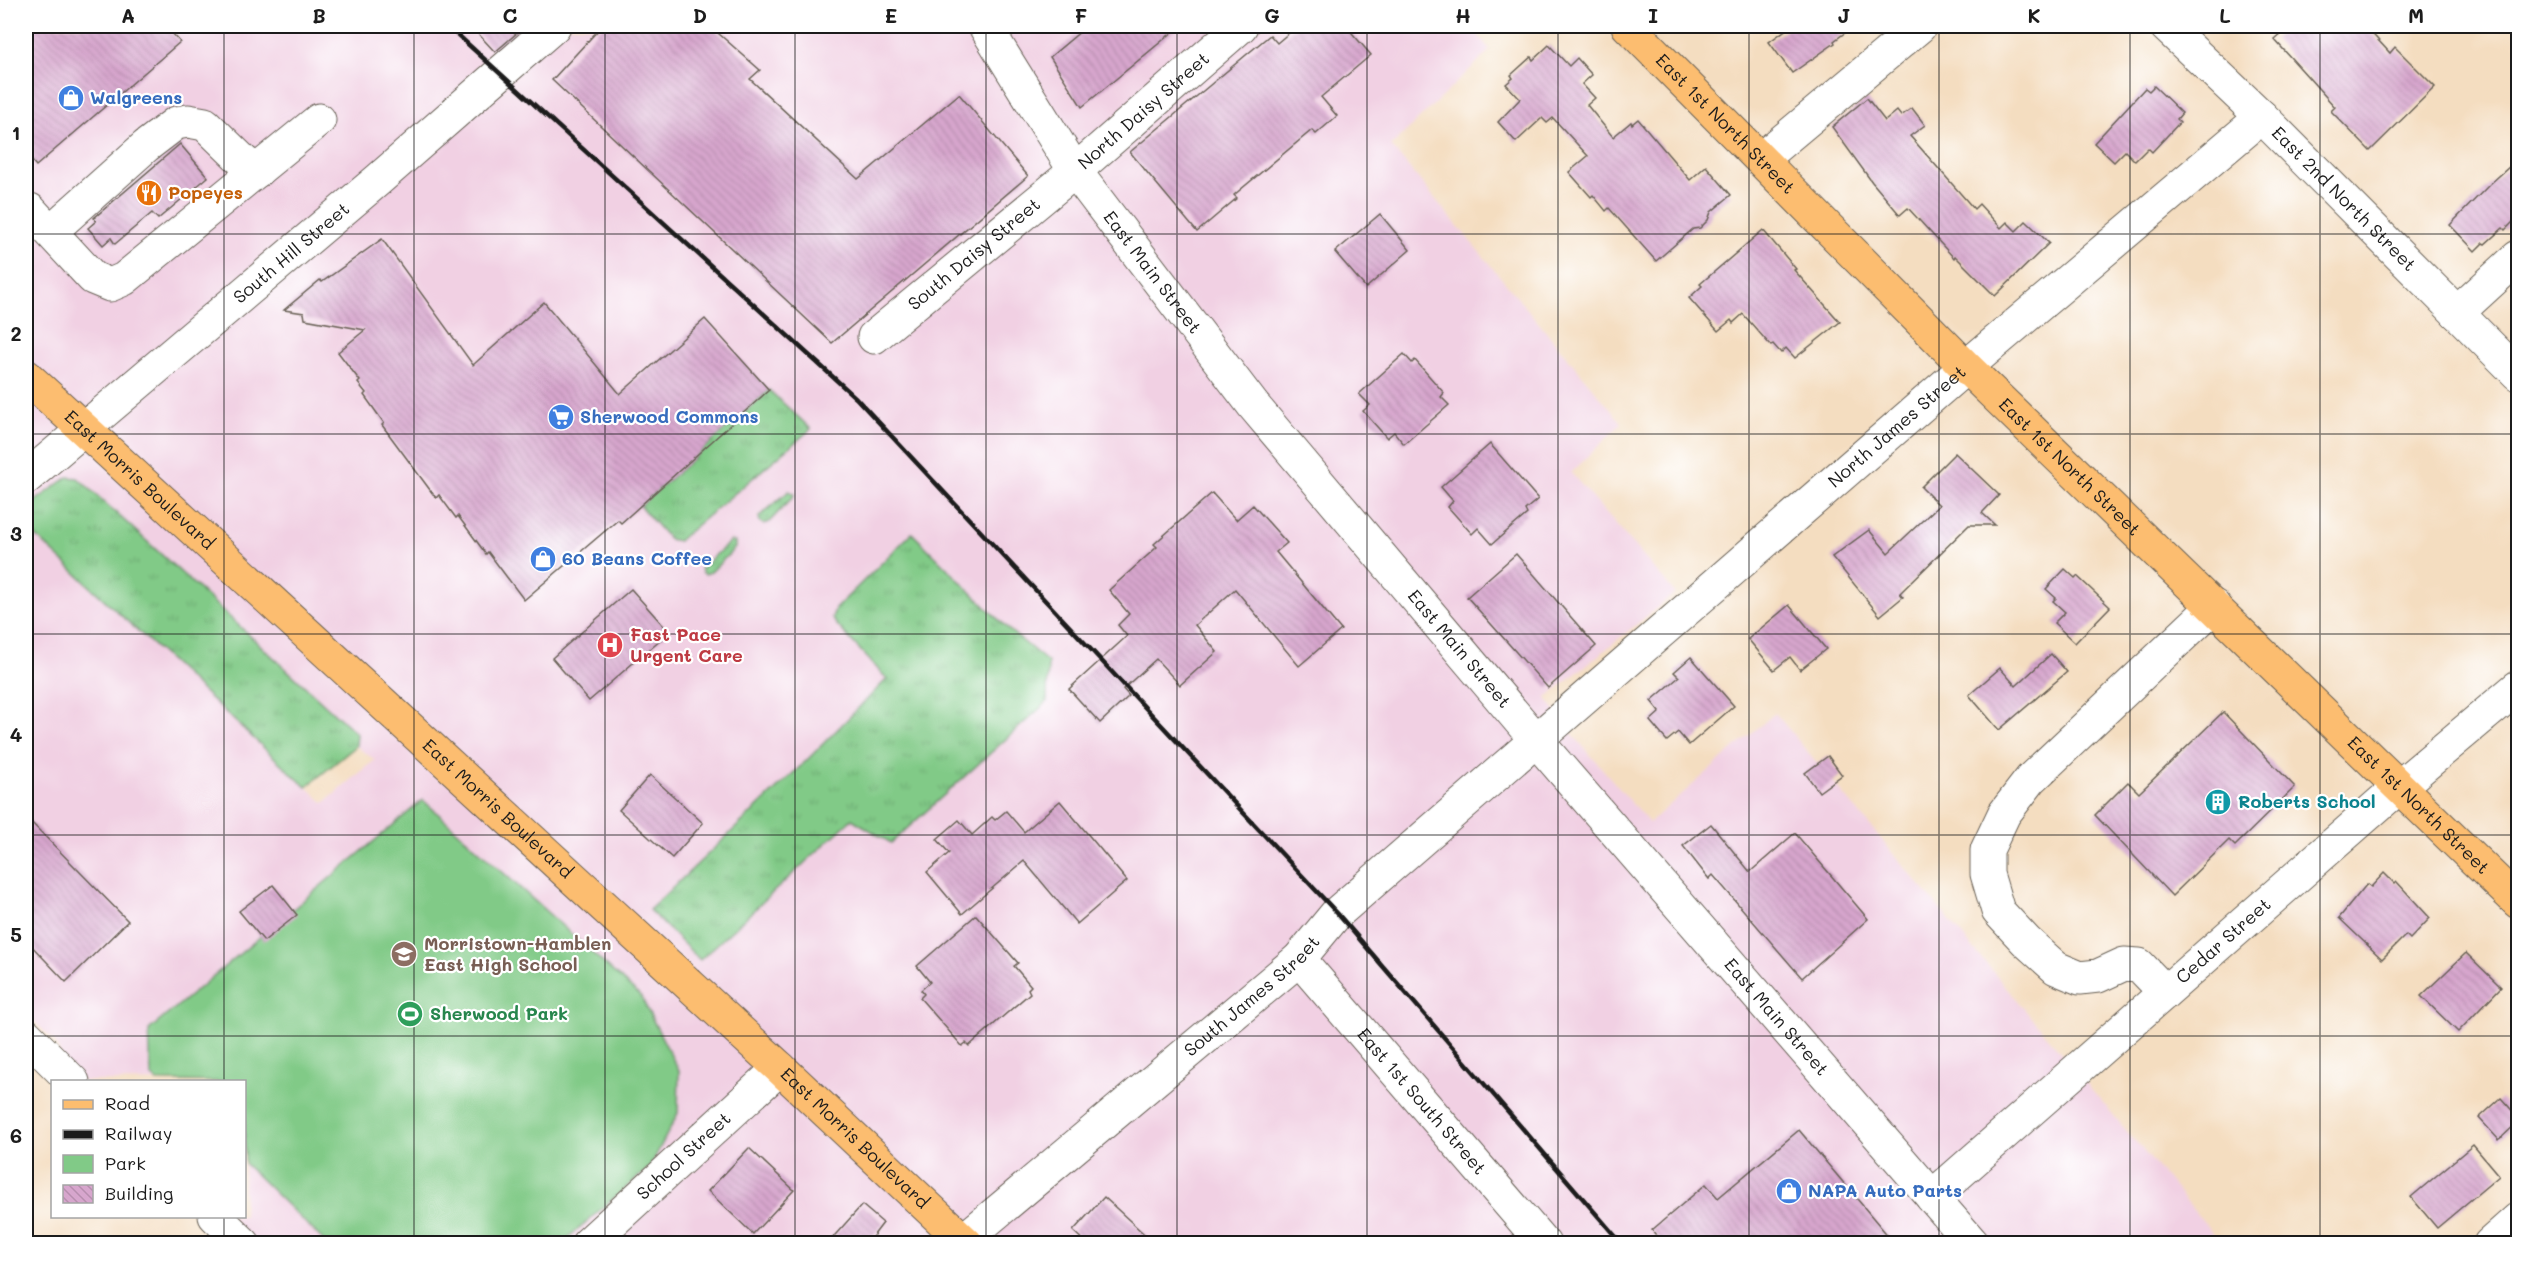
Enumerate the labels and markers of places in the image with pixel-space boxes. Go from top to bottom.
shop icon: Walgreens [56,83,86,113]
place label: Walgreens [90,85,182,109]
restaurant icon: Popeyes [134,178,164,208]
place label: Popeyes [168,180,243,204]
supermarket icon: Sherwood Commons [546,402,576,432]
place label: Sherwood Commons [580,404,759,428]
shop icon: 60 Beans Coffee [528,544,558,574]
place label: 60 Beans Coffee [562,546,712,570]
place label: Fast Pace Urgent Care [630,622,743,667]
hospital icon: Fast Pace Urgent Care [595,630,625,660]
building icon: Roberts School [2203,787,2233,817]
place label: Roberts School [2238,789,2376,813]
place label: Morristown-Hamblen East High School [424,931,611,976]
school or university icon: Morristown-Hamblen East High School [389,939,419,969]
sports icon: Sherwood Park [395,999,425,1029]
place label: Sherwood Park [430,1001,568,1025]
shop icon: NAPA Auto Parts [1774,1176,1804,1206]
place label: NAPA Auto Parts [1808,1178,1962,1202]

